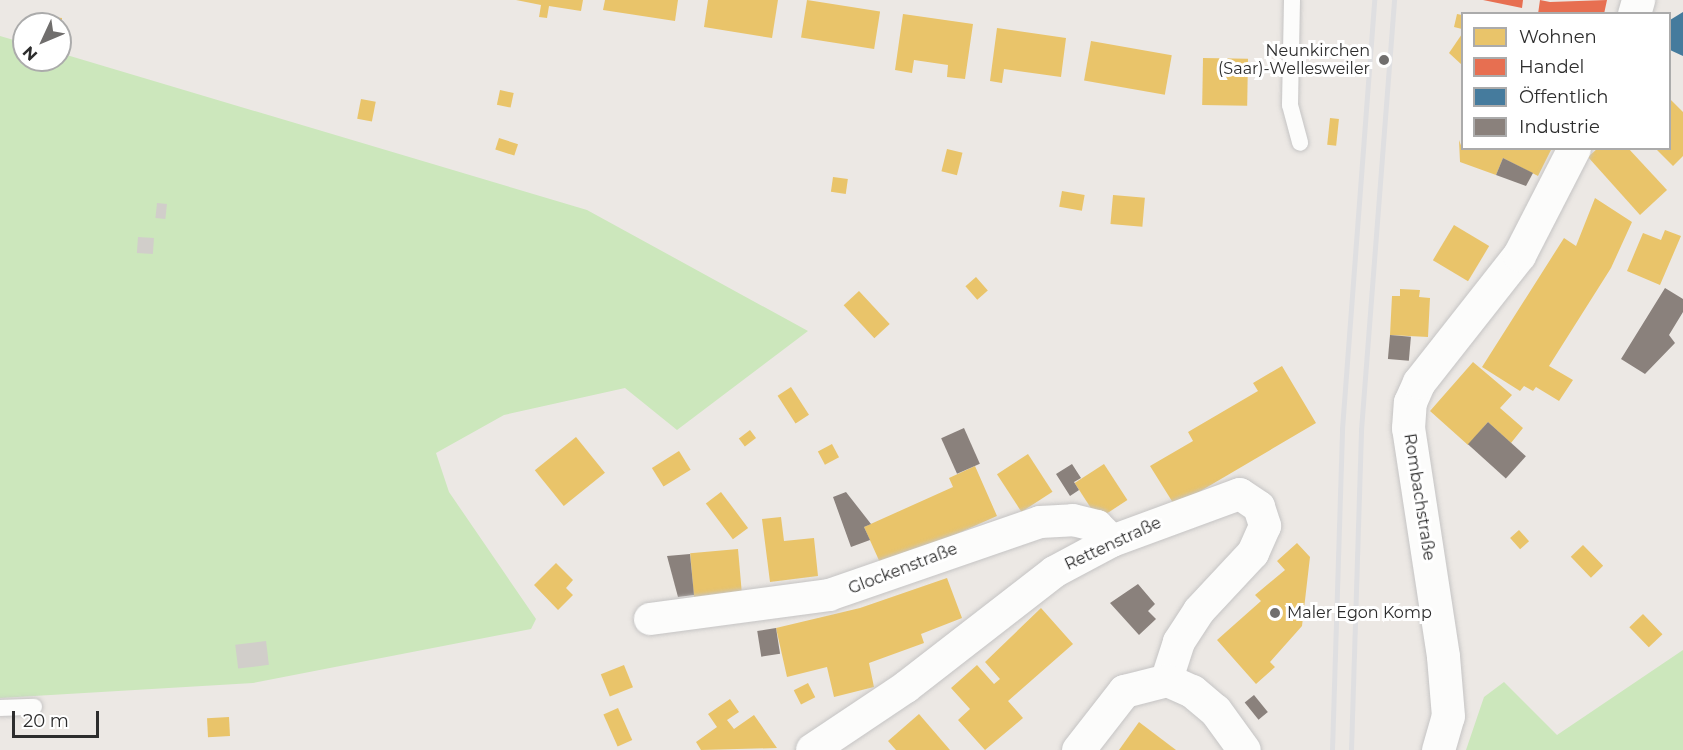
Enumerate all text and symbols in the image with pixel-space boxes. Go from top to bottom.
north arrow [12,12,72,72]
legend [1461,12,1671,150]
text: Wohnen [1519,26,1597,48]
place label: Neunkirchen (Saar)-Wellesweiler [1218,41,1370,79]
text: N [19,42,41,65]
marker: Neunkirchen (Saar)-Wellesweiler [1375,51,1393,69]
text: Handel [1519,56,1584,78]
text: Öffentlich [1519,86,1608,108]
text: Industrie [1519,116,1600,138]
street label: Rombachstraße [1399,432,1439,562]
street label: Rettenstraße [1062,513,1164,575]
street label: Glockenstraße [846,539,960,599]
place label: Maler Egon Komp [1287,603,1432,623]
marker: Maler Egon Komp [1268,606,1282,620]
scale bar [15,699,102,737]
text: 20 m [23,710,69,732]

